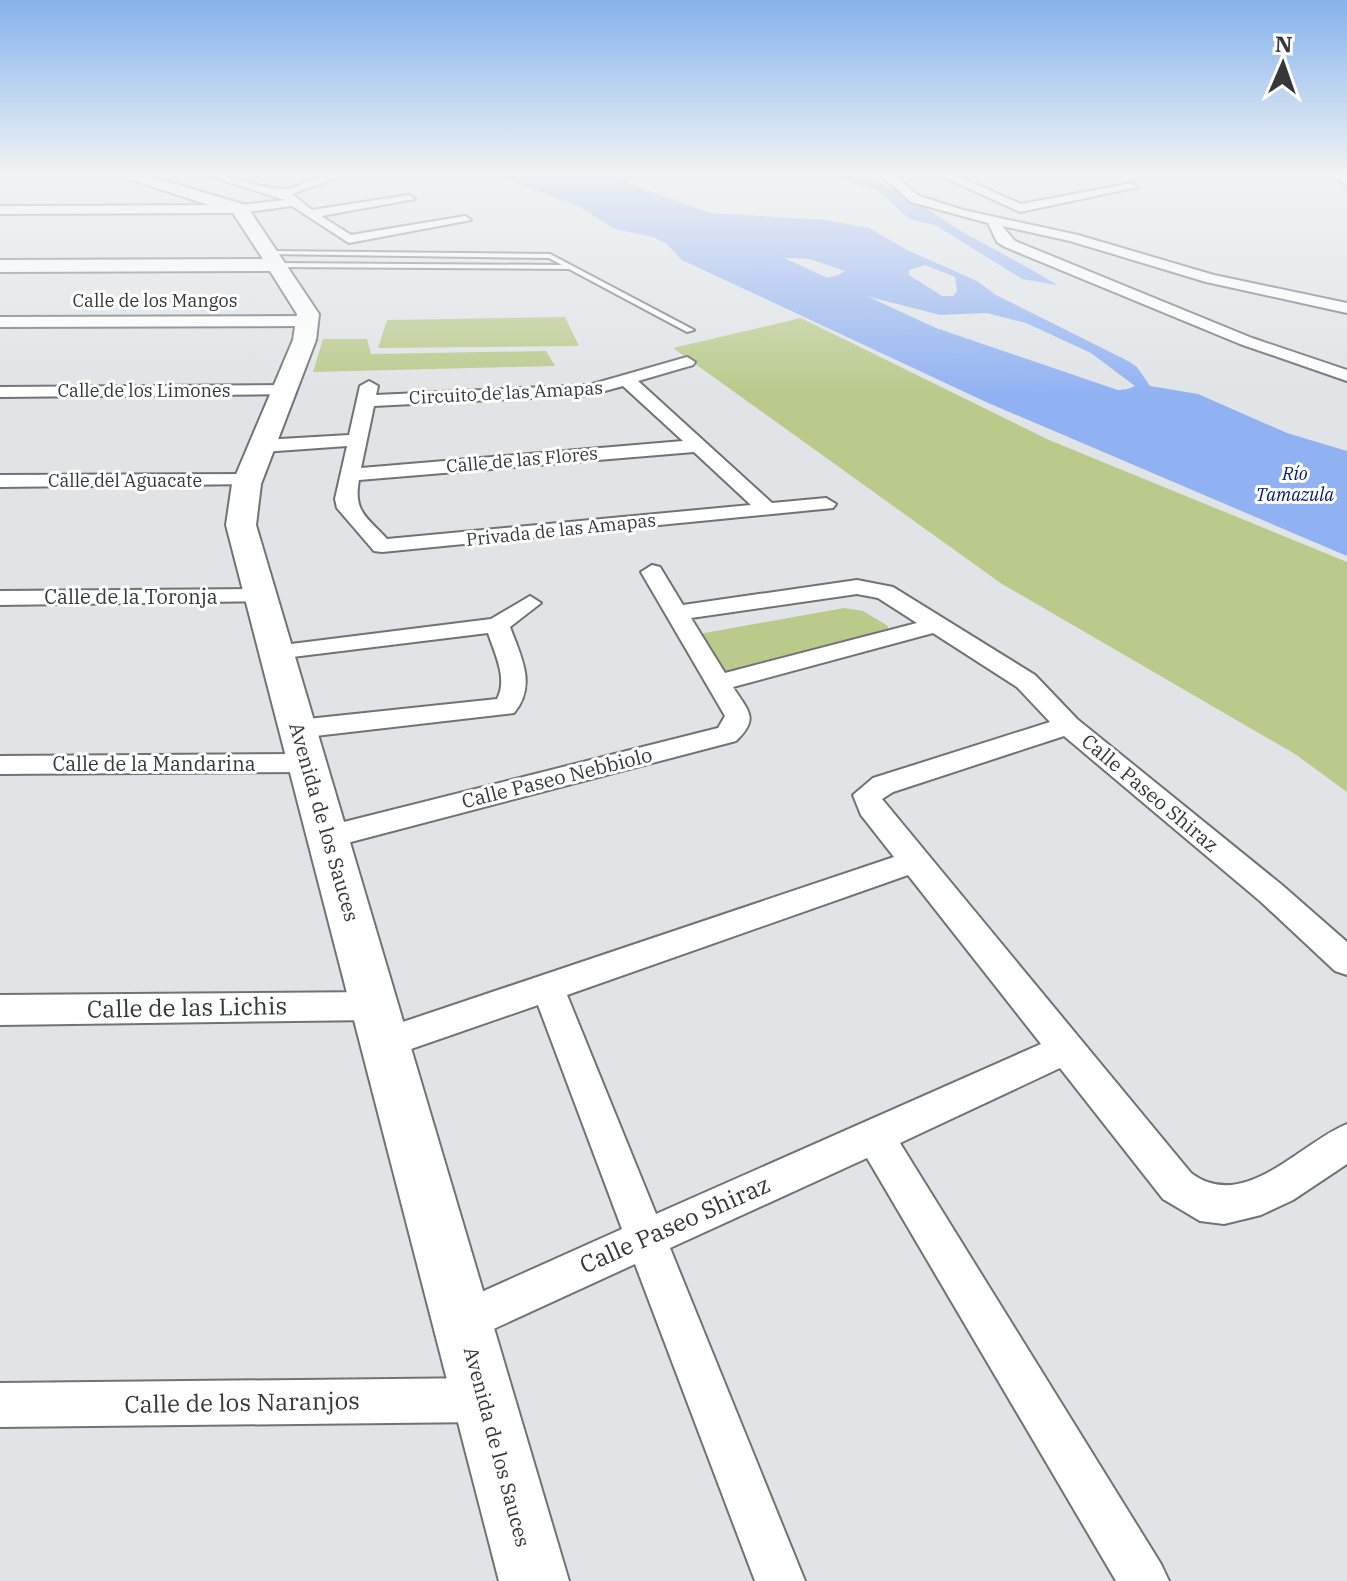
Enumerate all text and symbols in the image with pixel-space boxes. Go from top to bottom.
north arrow [1243,24,1323,104]
text: N [1275,29,1293,58]
street label: Calle de los Mangos [73,289,237,312]
street label: Circuito de las Amapas [408,376,604,409]
street label: Calle de los Limones [58,379,230,402]
street label: Calle de las Flores [445,441,599,478]
water label: Río Tamazula [1256,462,1334,506]
street label: Calle del Aguacate [48,469,202,492]
street label: Privada de las Amapas [465,508,657,551]
street label: Calle de la Toronja [44,583,218,610]
street label: Avenida de los Sauces [283,719,366,925]
street label: Calle Paseo Shiraz [1076,727,1225,858]
street label: Calle Paseo Nebbiolo [459,741,655,814]
street label: Calle de la Mandarina [52,750,256,777]
street label: Calle de las Lichis [87,989,287,1025]
street label: Calle Paseo Shiraz [574,1168,775,1280]
street label: Avenida de los Sauces [458,1344,537,1550]
street label: Calle de los Naranjos [124,1384,360,1420]

